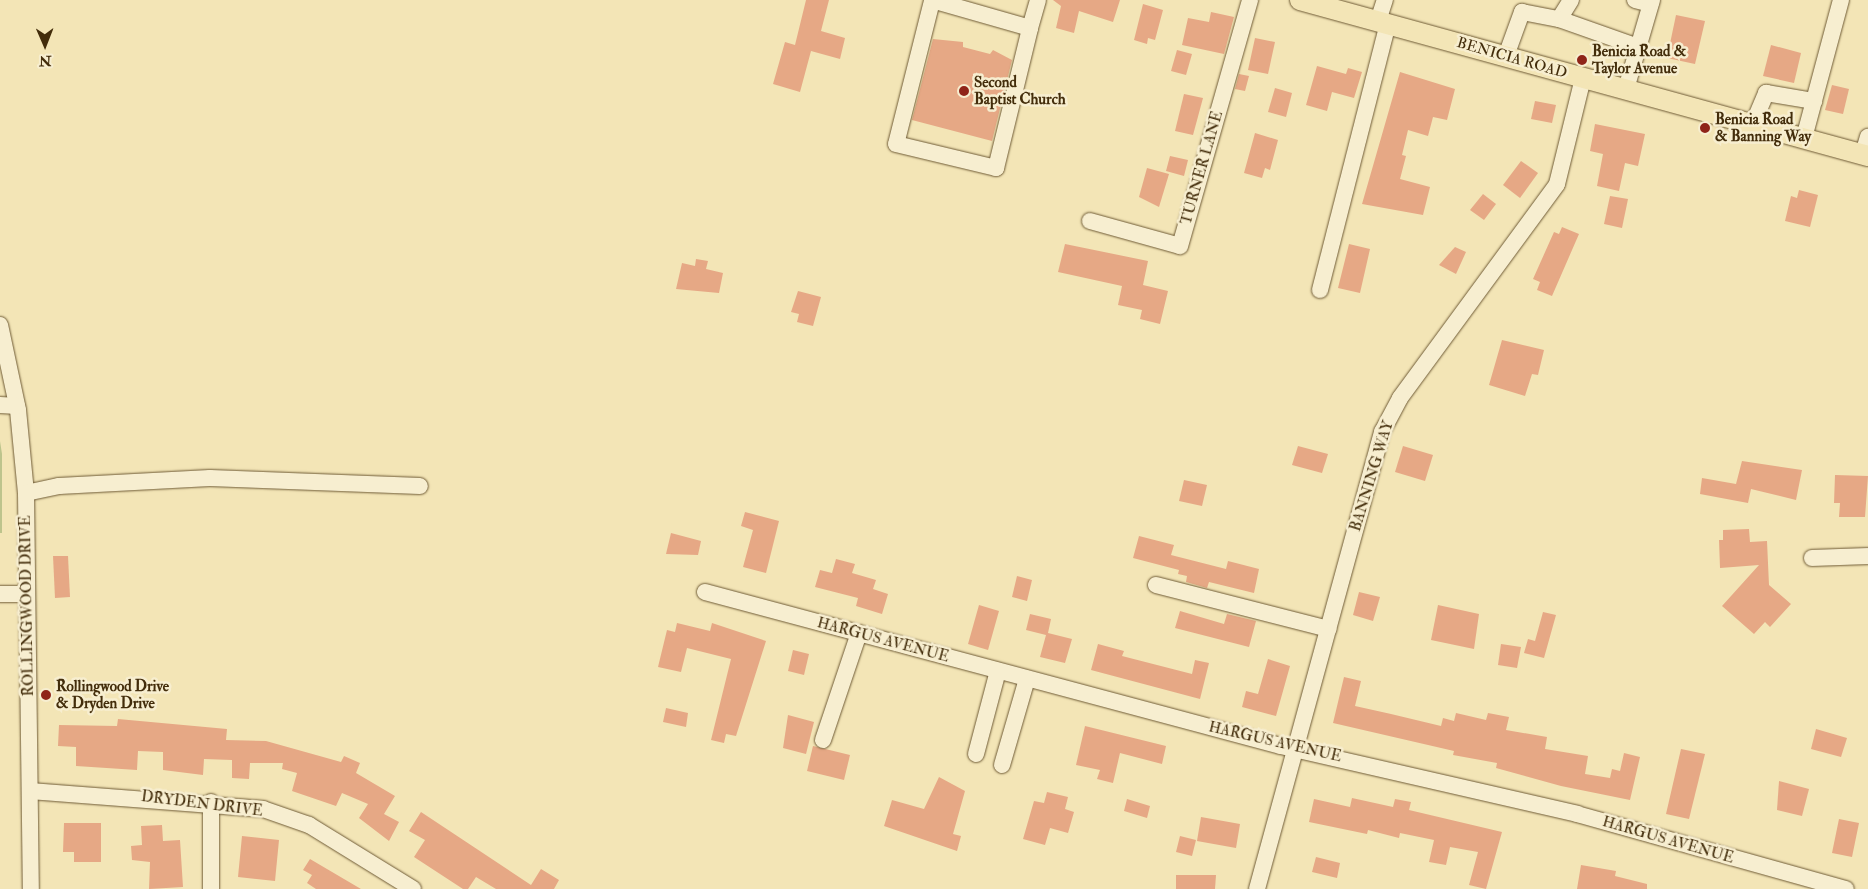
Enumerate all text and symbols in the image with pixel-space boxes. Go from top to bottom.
north arrow [20,20,70,70]
street label: BENICIA ROAD [1455,34,1569,82]
place label: Benicia Road & Taylor Avenue [1592,42,1686,77]
text: N [39,52,52,69]
marker: Benicia Road & Taylor Avenue [1576,54,1588,66]
place label: Second Baptist Church [974,73,1066,108]
marker: Second Baptist Church [958,85,970,97]
street label: TURNER LANE [1177,109,1227,227]
place label: Benicia Road & Banning Way [1715,110,1811,145]
marker: Benicia Road & Banning Way [1699,122,1711,134]
street label: BANNING WAY [1347,418,1397,534]
street label: ROLLINGWOOD DRIVE [16,515,38,697]
street label: HARGUS AVENUE [815,614,951,666]
place label: Rollingwood Drive & Dryden Drive [56,677,169,712]
marker: Rollingwood Drive & Dryden Drive [40,689,52,701]
street label: HARGUS AVENUE [1207,718,1343,766]
street label: DRYDEN DRIVE [140,788,264,820]
street label: HARGUS AVENUE [1600,813,1736,867]

